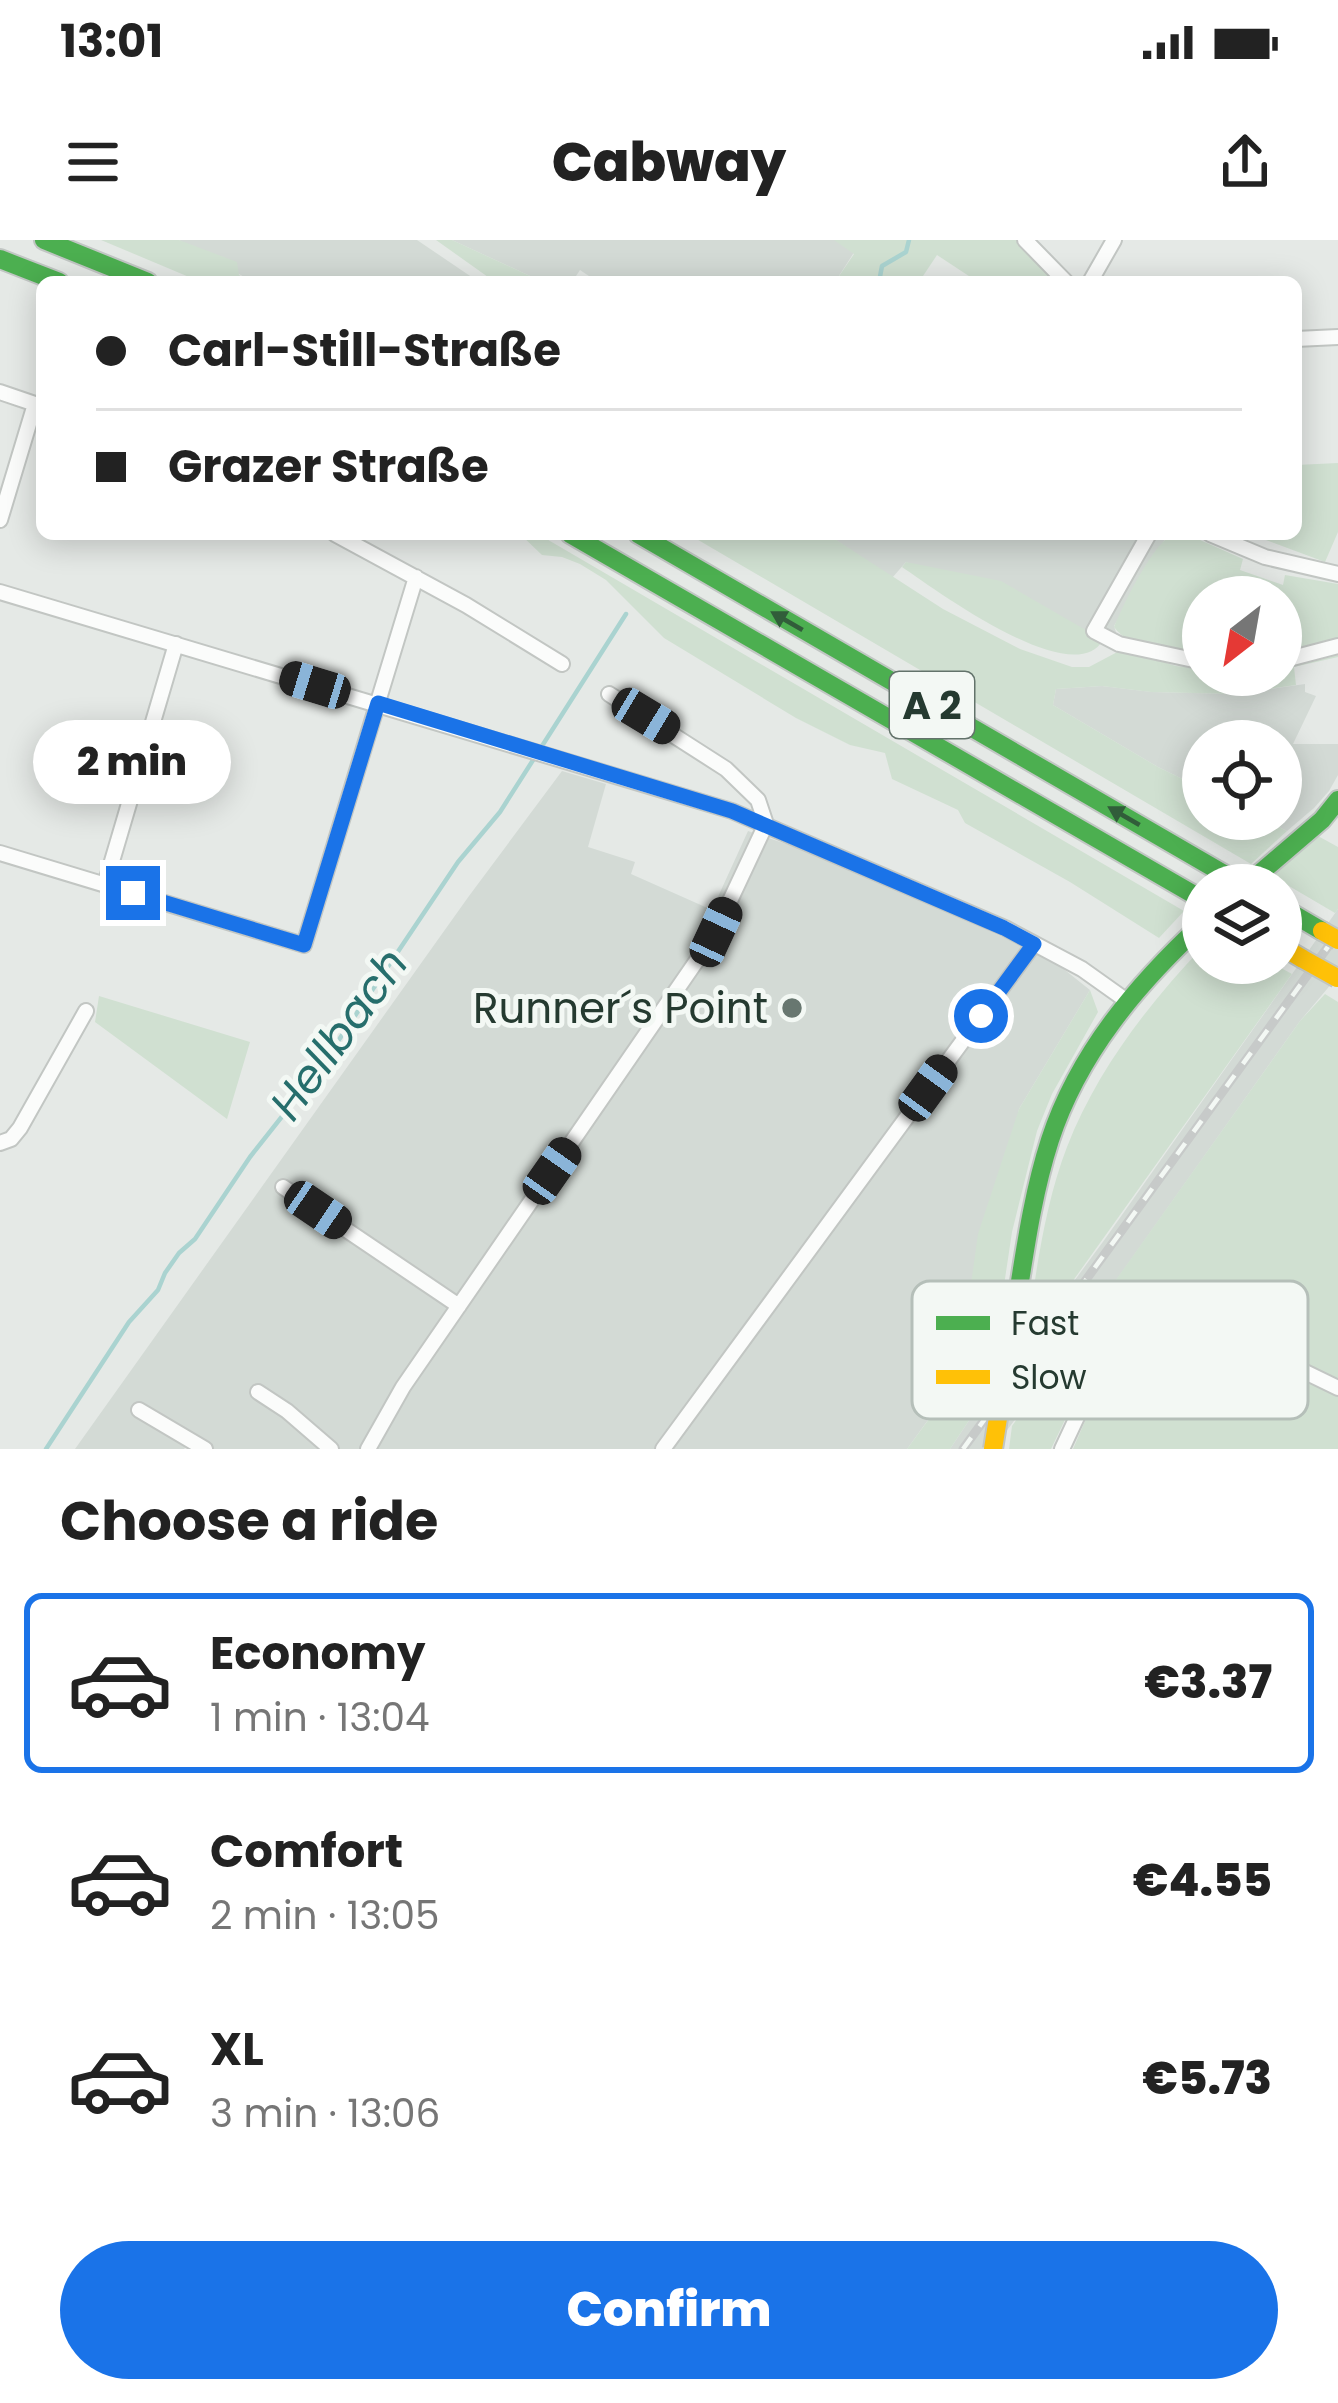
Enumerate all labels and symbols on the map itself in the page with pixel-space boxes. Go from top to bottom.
north arrow [1182,576,1302,696]
one-way arrow [770,611,804,632]
car [275,657,355,713]
road number: A 2 [890,672,974,738]
car [606,682,686,750]
callout: 2 min [34,719,232,803]
one-way arrow [1107,807,1141,828]
route end [106,866,160,920]
car [684,892,748,972]
water label: Hellbach [255,935,423,1133]
place label: Runner´s Point [473,979,768,1038]
route start [954,989,1008,1043]
marker: Runner´s Point [779,995,805,1021]
car [892,1048,964,1128]
car [517,1131,587,1211]
car [278,1175,358,1245]
legend [912,1281,1308,1419]
text: Fast [1011,1300,1079,1347]
text: Slow [1011,1354,1087,1401]

